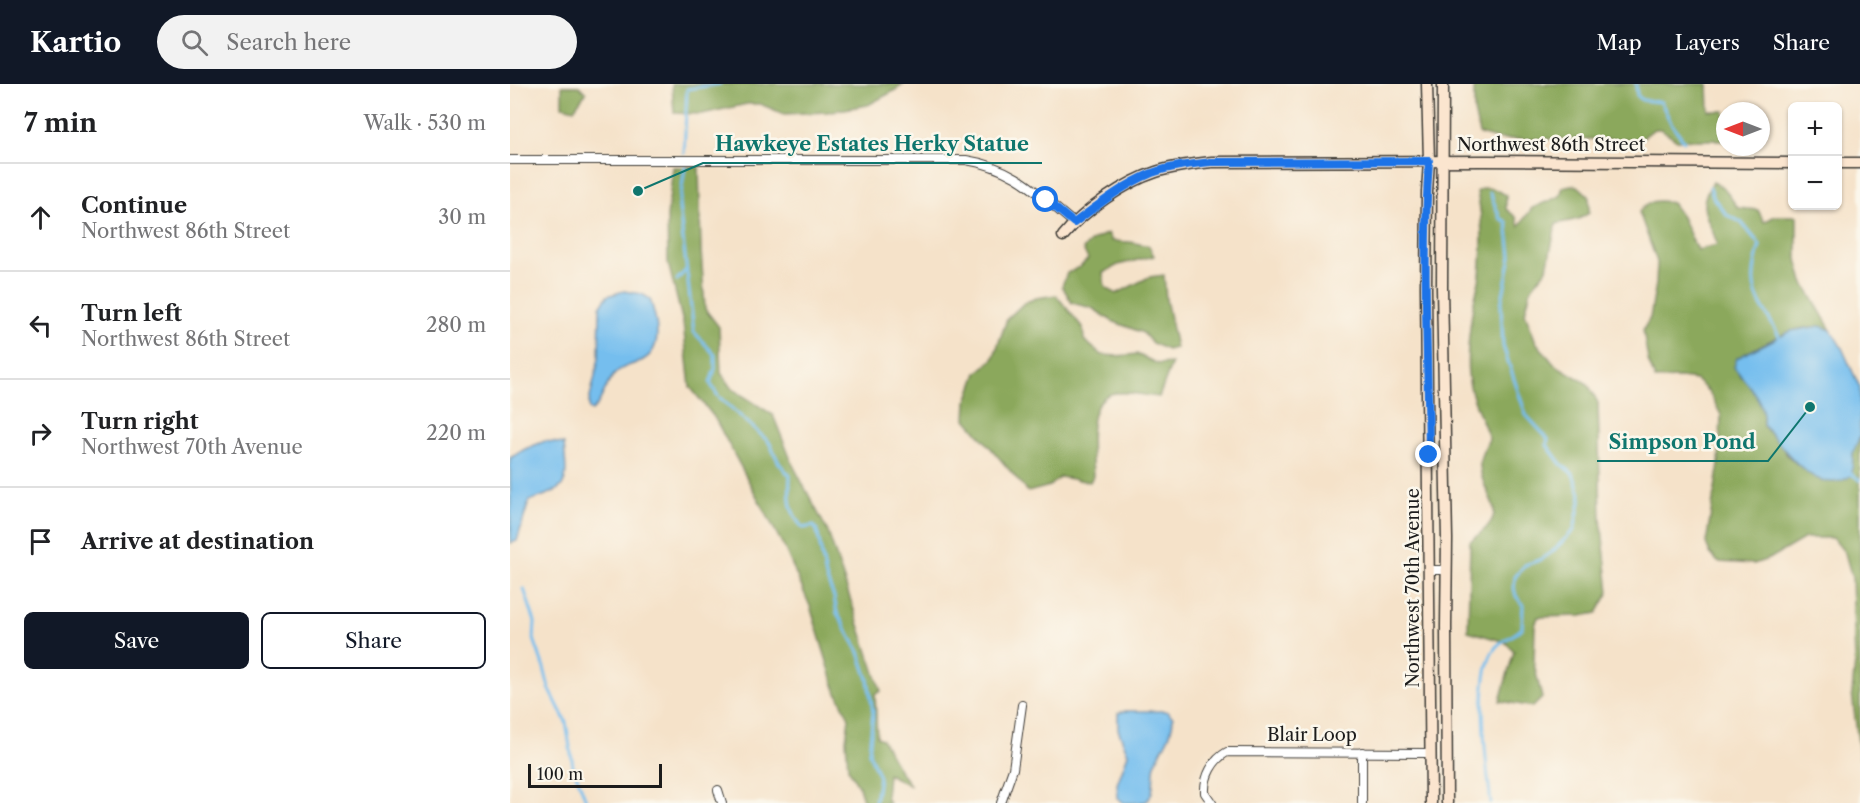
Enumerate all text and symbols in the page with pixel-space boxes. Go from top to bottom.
search box [157,15,577,69]
text: Kartio [30,25,121,59]
icon: search [178,26,211,59]
text: Search here [226,29,351,56]
text: Map [1597,30,1642,55]
text: Layers [1675,30,1740,55]
text: Share [1773,30,1830,55]
north arrow [1716,102,1770,156]
map controls [1788,102,1842,210]
button: + [1788,102,1842,156]
text: 7 min [24,107,97,139]
text: Walk · 530 m [363,111,486,135]
callout: Hawkeye Estates Herky Statue [703,125,1042,163]
text: Hawkeye Estates Herky Statue [715,132,1029,156]
street label: Northwest 86th Street [1457,134,1646,156]
button: − [1788,156,1842,210]
route start [1032,186,1058,212]
text: Continue [81,192,187,219]
icon: ahead [24,201,57,234]
text: 30 m [438,205,486,229]
text: Northwest 86th Street [81,219,290,243]
text: Turn left [81,300,182,327]
icon: left [24,309,57,342]
text: 280 m [426,313,486,337]
text: Northwest 86th Street [81,327,290,351]
text: Turn right [81,408,199,435]
icon: right [24,417,57,450]
text: 220 m [426,421,486,445]
callout: Simpson Pond [1597,423,1768,461]
text: Simpson Pond [1609,430,1756,454]
text: Northwest 70th Avenue [81,435,303,459]
route end [1415,441,1441,467]
street label: Northwest 70th Avenue [1402,488,1424,688]
icon: arrive [24,525,57,558]
text: Arrive at destination [81,528,314,555]
button: Save [24,612,249,669]
button: Share [261,612,486,669]
street label: Blair Loop [1267,724,1357,746]
scale bar [528,761,662,788]
text: 100 m [537,764,583,784]

